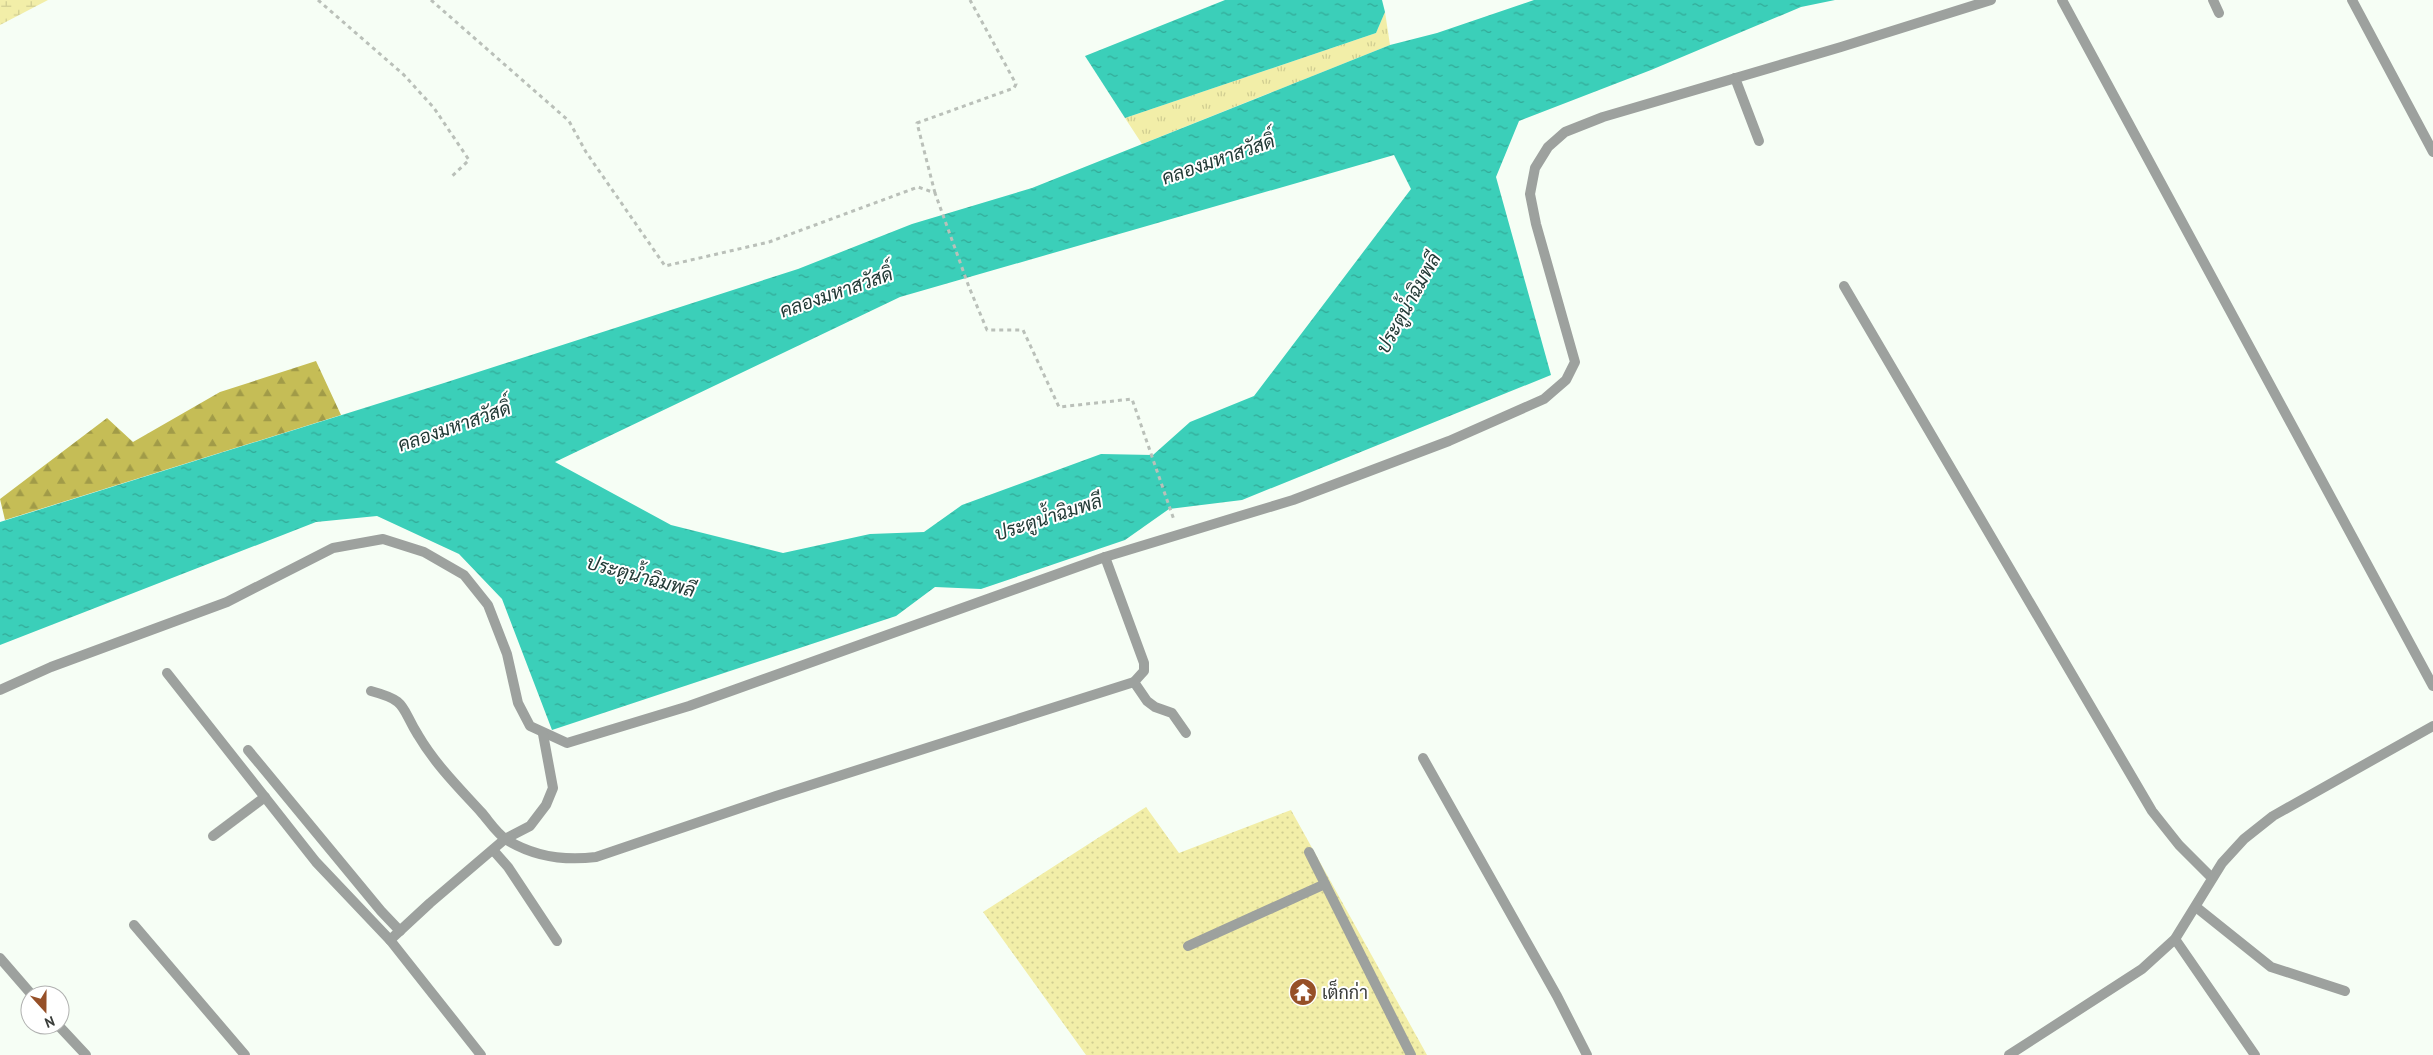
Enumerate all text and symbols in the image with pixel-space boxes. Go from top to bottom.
water label: คลองมหาสวัสดิ์ [1156,121,1281,190]
water label: ประตูน้ำฉิมพลี [1368,246,1448,359]
water label: คลองมหาสวัสดิ์ [774,254,899,323]
water label: คลองมหาสวัสดิ์ [392,388,517,457]
water label: ประตูน้ำฉิมพลี [990,485,1106,548]
water label: ประตูน้ำฉิมพลี [583,547,700,604]
temple icon: เต็กก่า [1288,977,1318,1007]
place label: เต็กก่า [1322,979,1368,1004]
north arrow [20,985,70,1035]
text: N [42,1012,57,1032]

